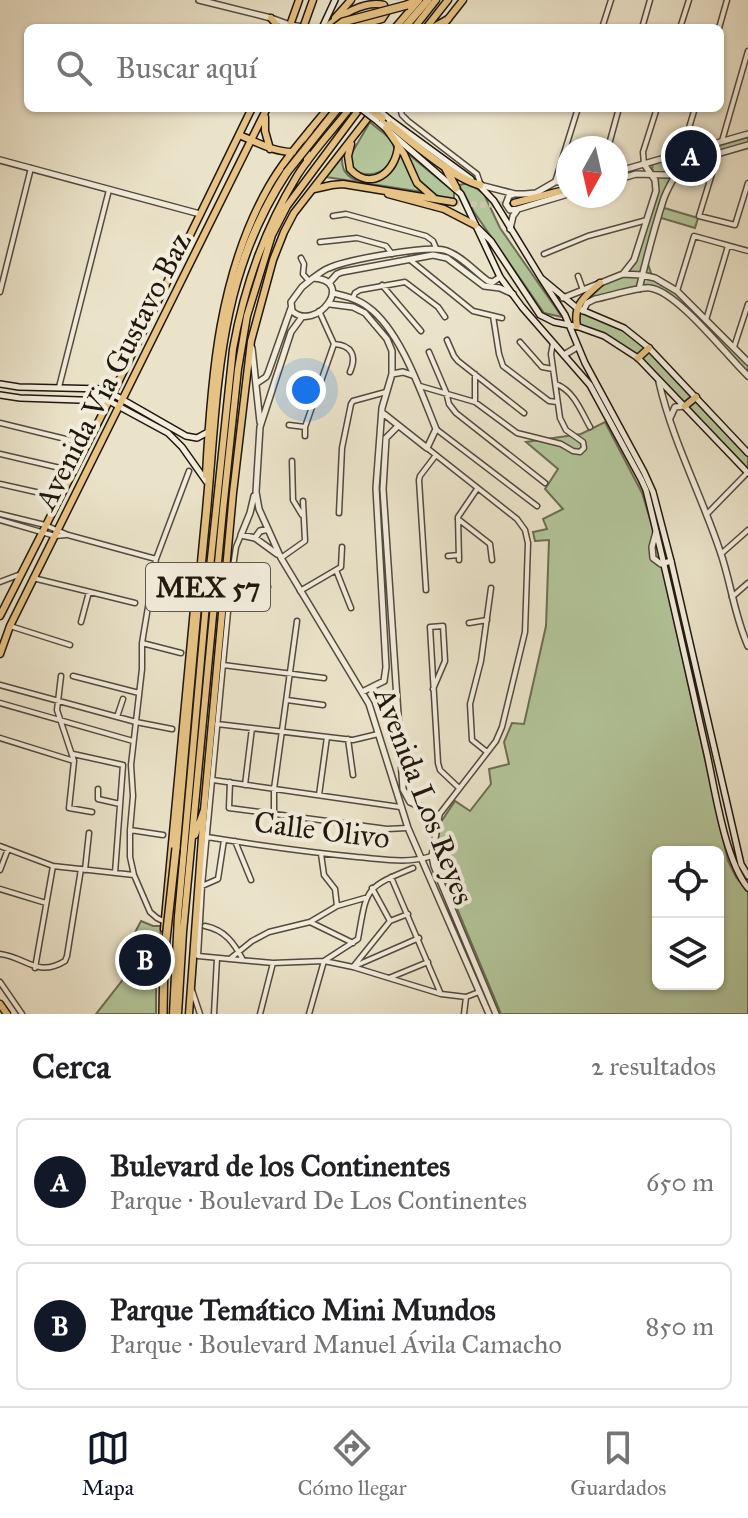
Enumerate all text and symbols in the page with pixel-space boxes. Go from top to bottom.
search box [24,24,724,112]
icon: search [52,46,96,90]
text: Buscar aquí [116,50,257,86]
pin: A [665,126,717,186]
north arrow [556,136,628,208]
street label: Avenida Via Gustavo Baz [26,226,199,518]
your location [286,370,326,410]
road number: MEX 57 [146,563,270,611]
street label: Avenida Los Reyes [365,681,482,910]
street label: Calle Olivo [252,804,392,856]
map controls [652,846,724,990]
button: locate [652,846,724,918]
button: layers [652,918,724,990]
pin: B [119,930,171,990]
text: Cerca [32,1046,111,1087]
text: 2 resultados [591,1050,716,1082]
text: Bulevard de los Continentes [110,1148,450,1184]
text: A [51,1166,69,1198]
text: 650 m [646,1166,714,1198]
text: Parque · Boulevard De Los Continentes [110,1184,527,1216]
text: Parque Temático Mini Mundos [110,1292,496,1328]
text: B [51,1310,69,1342]
text: 850 m [646,1310,714,1342]
text: Parque · Boulevard Manuel Ávila Camacho [110,1328,562,1360]
tab: Mapa [82,1426,134,1501]
tab: Cómo llegar [297,1426,407,1501]
tab: Guardados [570,1426,666,1501]

